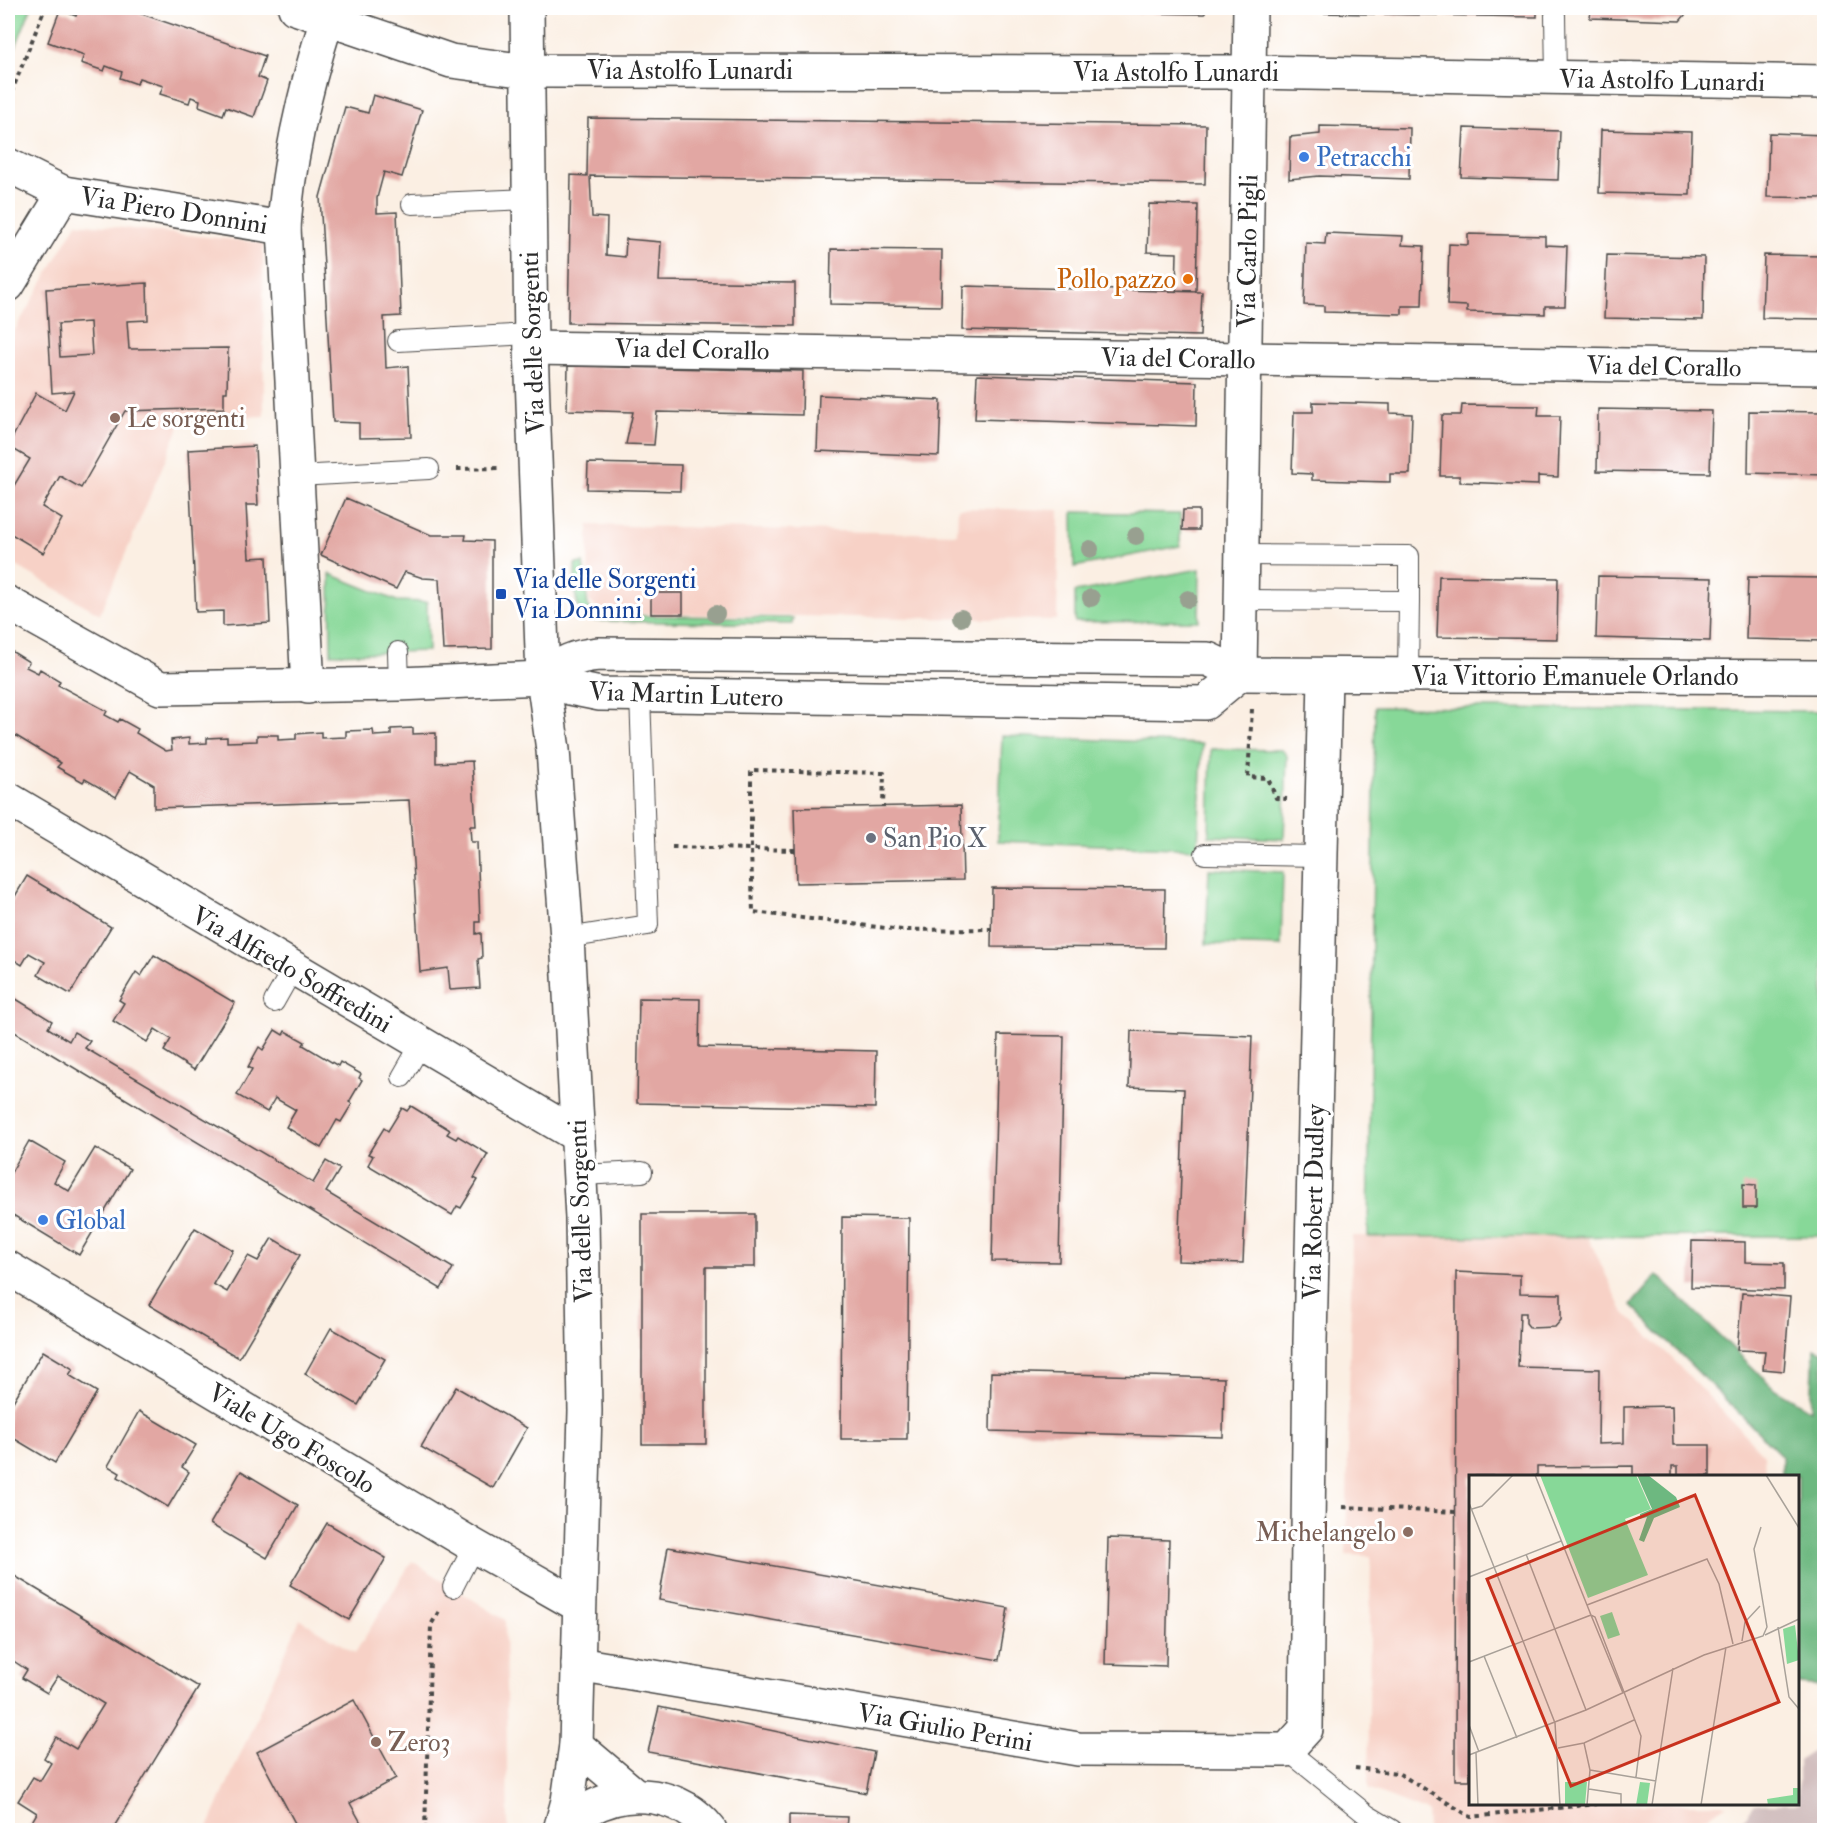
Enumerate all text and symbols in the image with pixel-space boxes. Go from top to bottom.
street label: Via Astolfo Lunardi [587,55,793,87]
street label: Via Astolfo Lunardi [1073,57,1279,89]
street label: Via Astolfo Lunardi [1559,63,1765,99]
place label: Petracchi [1316,142,1412,174]
marker: Petracchi [1297,150,1311,164]
street label: Via Carlo Pigli [1231,174,1265,328]
street label: Via Piero Donnini [78,180,270,242]
street label: Via delle Sorgenti [514,251,552,435]
place label: Pollo pazzo [1056,264,1176,297]
marker: Pollo pazzo [1181,272,1195,286]
street label: Via del Corallo [614,333,770,367]
street label: Via del Corallo [1100,342,1256,376]
street label: Via del Corallo [1586,350,1742,384]
place label: Le sorgenti [127,403,246,435]
marker: Le sorgenti [108,411,122,425]
place label: Via delle Sorgenti Via Donnini [513,564,697,626]
marker: Via delle Sorgenti Via Donnini [494,587,508,601]
street label: Via Vittorio Emanuele Orlando [1412,661,1738,693]
street label: Via Martin Lutero [588,676,784,714]
place label: San Pio X [883,823,987,855]
marker: San Pio X [864,831,878,845]
street label: Via Alfredo Soffredini [185,899,398,1040]
street label: Via Robert Dudley [1296,1103,1332,1300]
street label: Via delle Sorgenti [562,1119,600,1303]
place label: Global [55,1205,126,1237]
marker: Global [36,1213,50,1227]
street label: Viale Ugo Foscolo [202,1376,381,1501]
inset map [1469,1475,1799,1805]
place label: Michelangelo [1256,1517,1396,1549]
marker: Michelangelo [1401,1525,1415,1539]
street label: Via Giulio Perini [855,1697,1035,1759]
place label: Zero3 [388,1727,450,1759]
marker: Zero3 [369,1735,383,1749]

